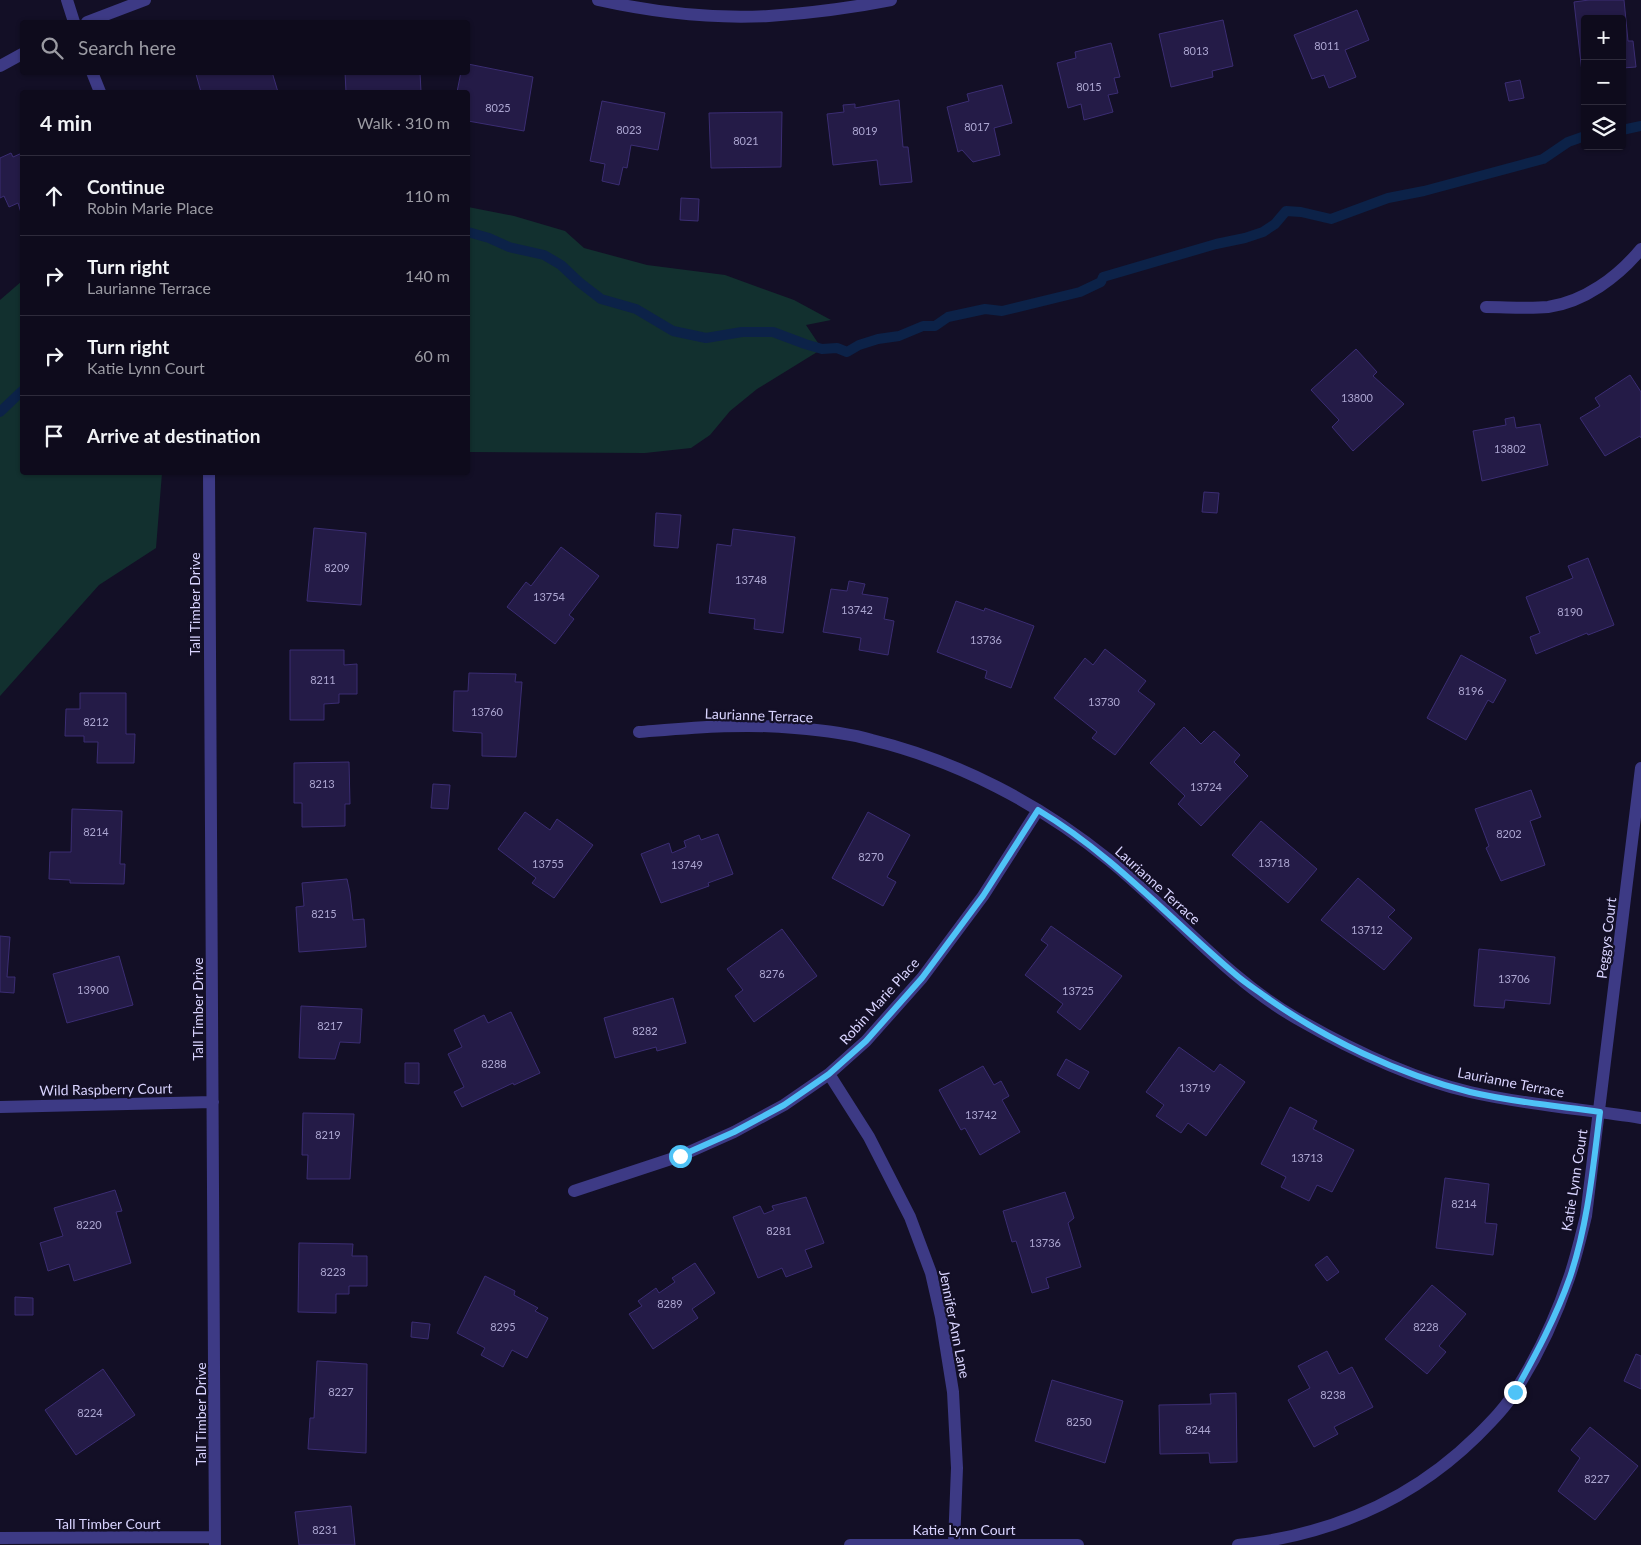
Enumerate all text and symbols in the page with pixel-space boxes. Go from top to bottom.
map controls [1581,15,1626,150]
button: + [1581,15,1626,60]
search box [20,20,470,75]
icon: search [38,34,66,62]
text: Search here [78,36,176,59]
house number: 8011 [1314,39,1340,52]
house number: 8013 [1183,44,1209,57]
button: − [1581,60,1626,105]
house number: 8015 [1076,80,1102,93]
house number: 8025 [485,101,511,114]
button: layers [1581,105,1626,150]
text: 4 min [40,110,92,135]
text: Walk · 310 m [357,113,450,132]
house number: 8017 [964,120,990,133]
house number: 8023 [616,123,642,136]
house number: 8019 [852,124,878,137]
house number: 8021 [733,134,759,147]
text: Continue [87,175,165,198]
icon: ahead [40,182,68,210]
text: 110 m [405,186,450,205]
text: Robin Marie Place [87,198,213,217]
text: Turn right [87,255,169,278]
icon: right [40,262,68,290]
text: 140 m [405,266,450,285]
text: Laurianne Terrace [87,278,211,297]
text: Turn right [87,335,169,358]
icon: right [40,342,68,370]
text: 60 m [414,346,450,365]
text: Katie Lynn Court [87,358,205,377]
house number: 13800 [1341,391,1374,404]
icon: arrive [40,422,68,450]
text: Arrive at destination [87,424,260,447]
house number: 13802 [1494,442,1526,455]
street label: Tall Timber Drive [186,552,203,656]
house number: 8209 [324,561,350,574]
house number: 13748 [735,573,767,586]
house number: 13754 [533,590,566,603]
house number: 13742 [841,603,873,616]
house number: 8190 [1557,605,1583,618]
house number: 13736 [970,633,1002,646]
house number: 8211 [310,673,336,686]
house number: 8196 [1458,684,1484,697]
house number: 13730 [1088,695,1121,708]
house number: 13760 [471,705,504,718]
street label: Laurianne Terrace [704,705,814,725]
house number: 8212 [83,715,109,728]
house number: 8213 [309,777,335,790]
house number: 13724 [1190,780,1223,793]
house number: 8214 [83,825,109,838]
house number: 8202 [1496,827,1522,840]
street label: Laurianne Terrace [1112,842,1204,928]
house number: 8270 [858,850,884,863]
house number: 13718 [1258,856,1290,869]
house number: 13755 [532,857,564,870]
house number: 13749 [671,858,703,871]
street label: Peggys Court [1593,896,1619,980]
house number: 8215 [311,907,337,920]
house number: 13712 [1351,923,1383,936]
street label: Robin Marie Place [836,954,922,1048]
street label: Tall Timber Drive [189,957,206,1061]
house number: 8276 [759,967,785,980]
house number: 13706 [1498,972,1530,985]
house number: 13900 [77,983,110,996]
house number: 13725 [1062,984,1094,997]
house number: 8217 [317,1019,343,1032]
house number: 8282 [632,1024,658,1037]
house number: 8288 [481,1057,507,1070]
street label: Laurianne Terrace [1456,1063,1566,1101]
street label: Wild Raspberry Court [39,1079,173,1099]
house number: 13719 [1179,1081,1211,1094]
house number: 13742 [965,1108,997,1121]
house number: 8219 [315,1128,341,1141]
street label: Katie Lynn Court [1558,1128,1590,1232]
route start [669,1145,692,1168]
house number: 13713 [1291,1151,1323,1164]
house number: 8214 [1451,1197,1477,1210]
house number: 8220 [76,1218,102,1231]
house number: 8281 [766,1224,792,1237]
house number: 13736 [1029,1236,1061,1249]
house number: 8223 [320,1265,346,1278]
street label: Jennifer Ann Lane [936,1268,974,1380]
house number: 8289 [657,1297,683,1310]
house number: 8295 [490,1320,516,1333]
house number: 8228 [1413,1320,1439,1333]
street label: Tall Timber Drive [192,1362,209,1466]
route end [1504,1381,1527,1404]
house number: 8227 [328,1385,354,1398]
house number: 8238 [1320,1388,1346,1401]
house number: 8224 [77,1406,103,1419]
house number: 8250 [1066,1415,1092,1428]
house number: 8244 [1185,1423,1211,1436]
house number: 8227 [1584,1472,1610,1485]
street label: Tall Timber Court [55,1515,161,1532]
street label: Katie Lynn Court [912,1521,1016,1538]
house number: 8231 [312,1523,338,1536]

